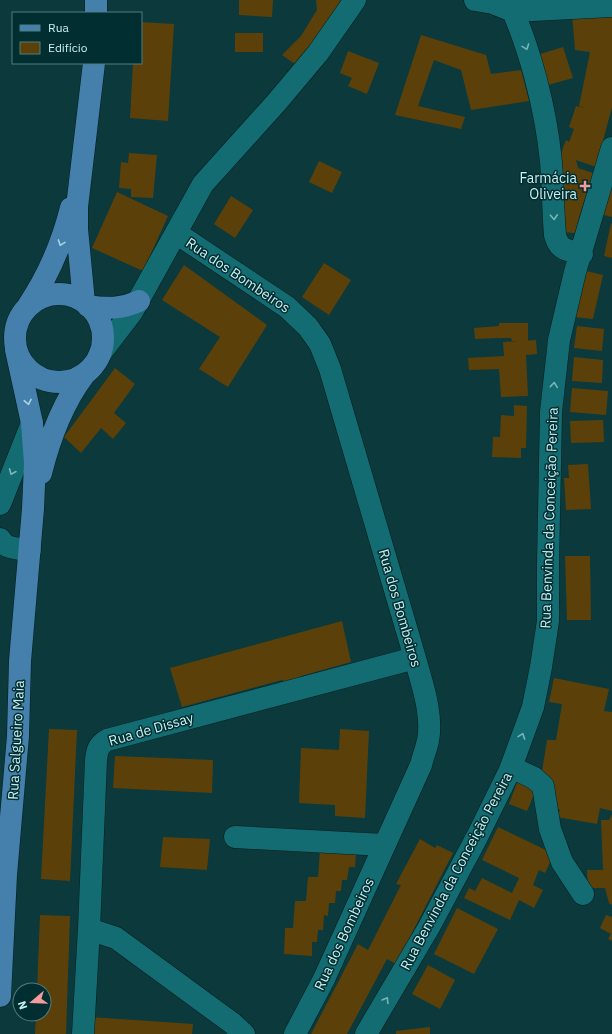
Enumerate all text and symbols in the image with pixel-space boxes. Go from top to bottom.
legend [12,12,142,64]
text: Rua [48,20,69,35]
text: Edifício [48,40,88,55]
one-way arrow [521,44,530,51]
place label: Farmácia Oliveira [519,169,578,203]
marker: Farmácia Oliveira [580,181,590,191]
one-way arrow [549,214,558,220]
street label: Rua dos Bombeiros [182,233,294,317]
one-way arrow [57,239,65,246]
one-way arrow [549,382,558,388]
one-way arrow [24,399,32,405]
street label: Rua Benvinda da Conceição Pereira [536,406,562,629]
one-way arrow [9,468,17,475]
street label: Rua dos Bombeiros [375,547,426,669]
street label: Rua Salgueiro Maia [4,679,28,800]
street label: Rua de Dissay [106,708,196,750]
one-way arrow [518,732,526,739]
street label: Rua Benvinda da Conceição Pereira [396,769,516,973]
street label: Rua dos Bombeiros [310,875,378,993]
north arrow [12,982,52,1022]
one-way arrow [381,997,388,1004]
text: N [15,999,30,1011]

